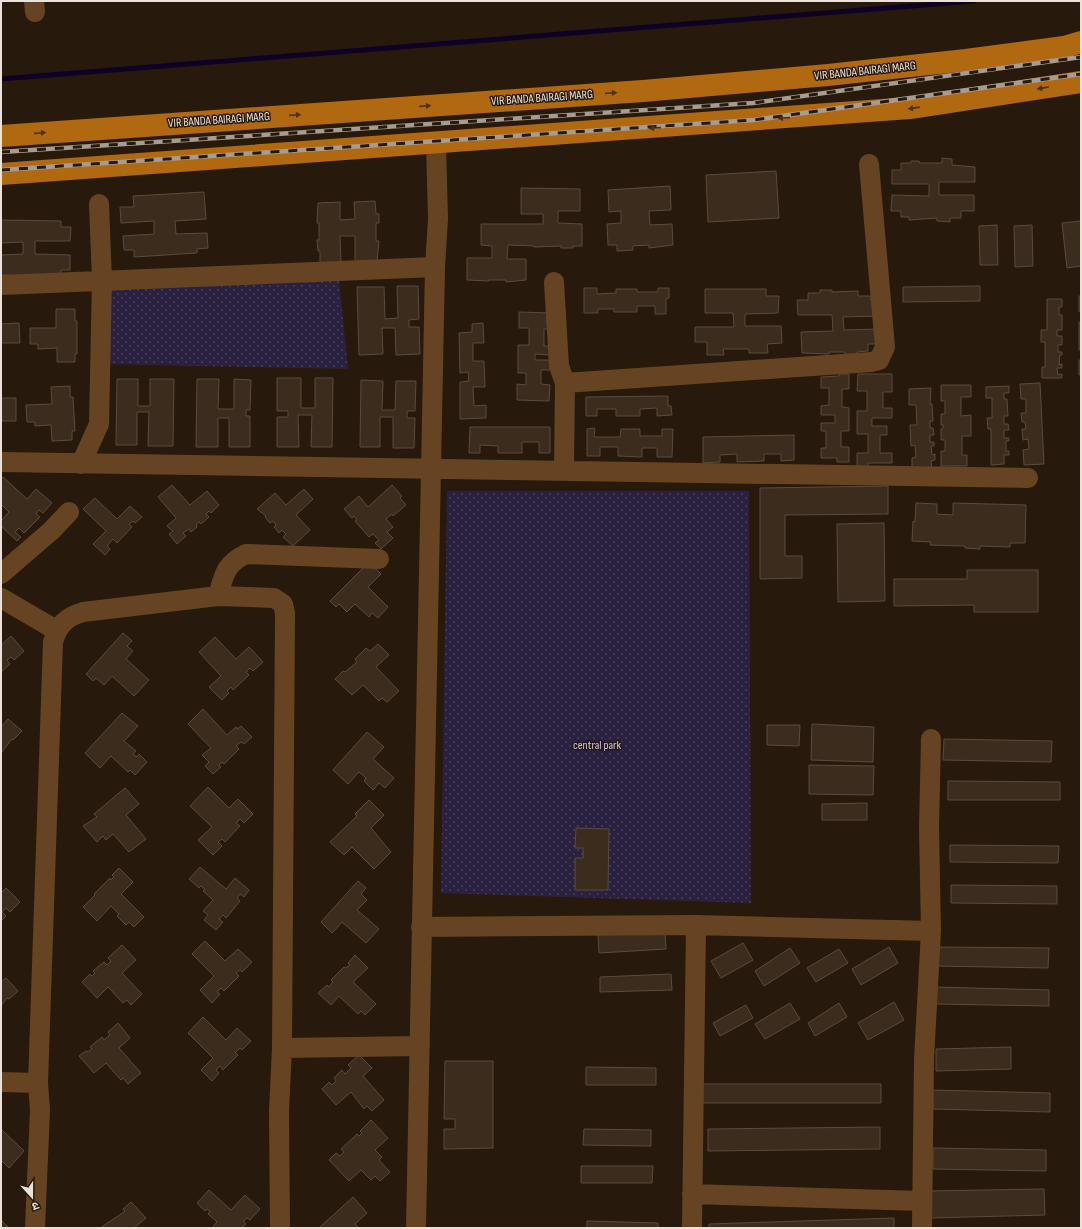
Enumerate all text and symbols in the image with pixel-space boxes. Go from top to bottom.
street label: VIR BANDA BAIRAGI MARG [813,58,917,84]
one-way arrow [1036,85,1049,91]
street label: VIR BANDA BAIRAGI MARG [491,87,593,109]
one-way arrow [604,90,617,96]
one-way arrow [419,102,431,109]
one-way arrow [908,104,920,111]
street label: VIR BANDA BAIRAGI MARG [168,109,270,131]
one-way arrow [289,112,301,119]
one-way arrow [778,114,790,121]
one-way arrow [649,124,661,131]
one-way arrow [34,129,46,136]
park label: central park [573,738,621,753]
north arrow [12,1177,52,1217]
text: उ [30,1199,41,1213]

